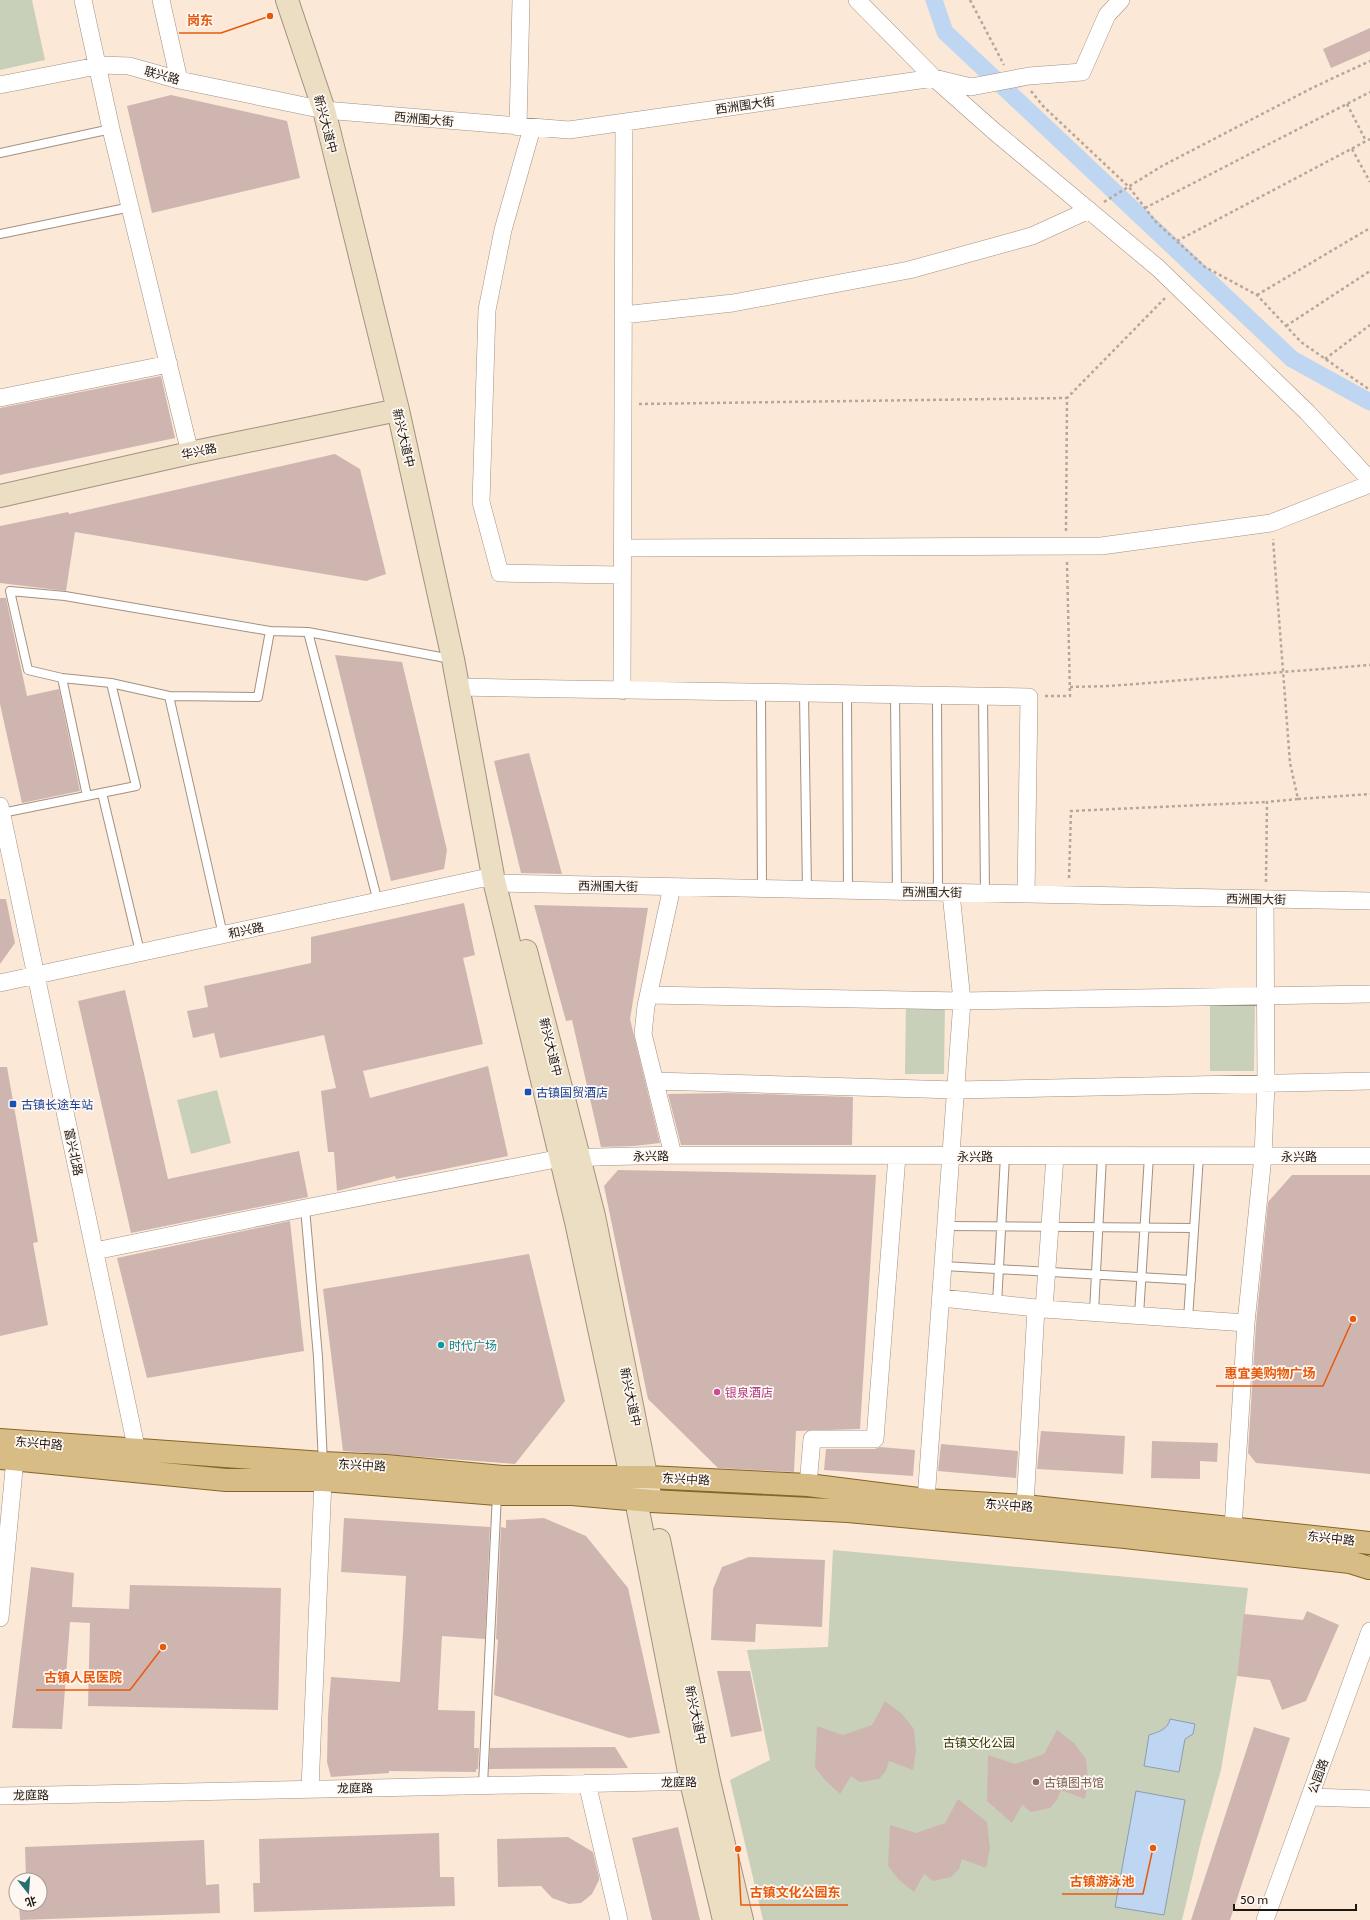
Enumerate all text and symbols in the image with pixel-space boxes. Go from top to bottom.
callout: 岗东 [179,8,221,33]
text: 岗东 [187,12,213,28]
street label: 联兴路 [143,63,181,87]
street label: 新兴大道中 [311,93,341,155]
street label: 西洲围大街 [714,93,776,117]
street label: 西洲围大街 [393,109,455,129]
street label: 新兴大道中 [390,407,418,469]
street label: 华兴路 [180,440,218,462]
street label: 西洲围大街 [578,878,638,894]
street label: 西洲围大街 [902,884,962,900]
street label: 西洲围大街 [1226,891,1286,907]
street label: 和兴路 [227,919,265,941]
street label: 新兴大道中 [536,1016,566,1078]
place label: 古镇国贸酒店 [536,1085,608,1100]
marker: 古镇国贸酒店 [523,1087,533,1097]
place label: 古镇长途车站 [21,1097,93,1112]
marker: 古镇长途车站 [8,1099,18,1109]
street label: 富兴北路 [62,1127,86,1177]
street label: 永兴路 [633,1148,669,1164]
street label: 永兴路 [957,1149,993,1164]
street label: 永兴路 [1281,1149,1317,1164]
place label: 时代广场 [449,1338,497,1353]
marker: 时代广场 [436,1340,446,1350]
callout: 惠宜美购物广场 [1216,1361,1323,1386]
text: 惠宜美购物广场 [1224,1365,1316,1381]
street label: 新兴大道中 [617,1366,645,1428]
place label: 银泉酒店 [725,1385,773,1400]
marker: 银泉酒店 [712,1387,722,1397]
street label: 东兴中路 [14,1433,64,1453]
street label: 东兴中路 [338,1456,386,1474]
street label: 东兴中路 [662,1470,710,1488]
street label: 东兴中路 [985,1496,1033,1514]
street label: 东兴中路 [1306,1528,1356,1548]
callout: 古镇人民医院 [36,1665,130,1690]
text: 古镇人民医院 [44,1669,122,1685]
street label: 新兴大道中 [682,1684,710,1746]
park label: 古镇文化公园 [943,1735,1015,1750]
street label: 公园路 [1305,1757,1331,1795]
street label: 龙庭路 [661,1774,697,1790]
place label: 古镇图书馆 [1044,1775,1104,1790]
marker: 古镇图书馆 [1031,1777,1041,1787]
street label: 龙庭路 [337,1780,373,1796]
street label: 龙庭路 [13,1787,49,1803]
callout: 古镇游泳池 [1062,1869,1143,1894]
north arrow [8,1872,48,1912]
text: 古镇游泳池 [1069,1873,1135,1889]
callout: 古镇文化公园东 [741,1880,848,1905]
text: 古镇文化公园东 [749,1884,841,1900]
scale bar [1234,1886,1356,1912]
text: 50 m [1240,1892,1268,1907]
text: 北 [24,1893,38,1910]

